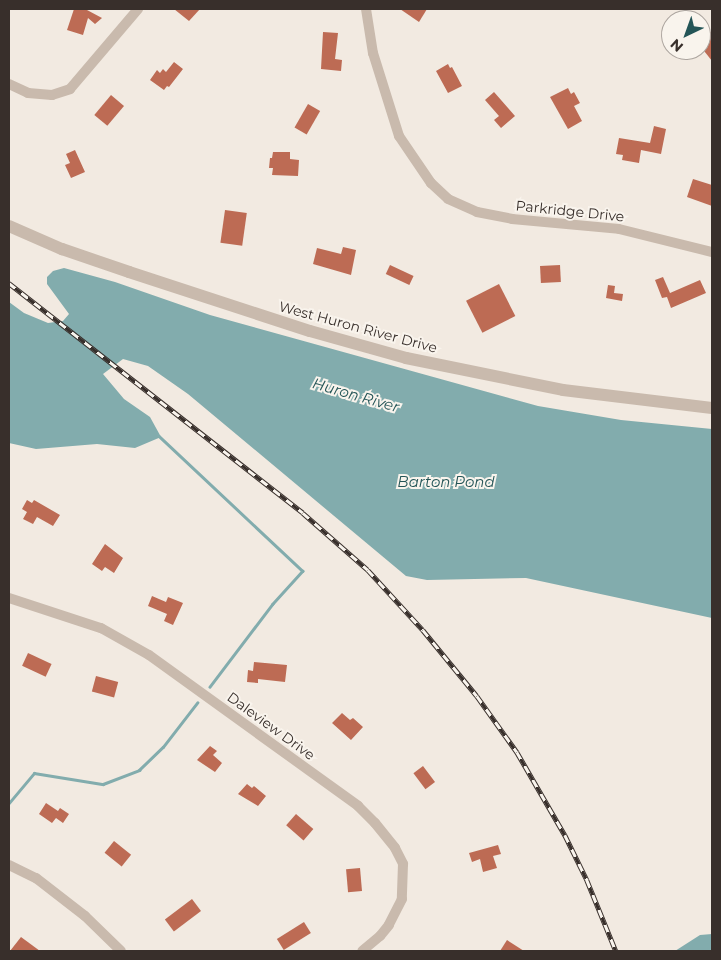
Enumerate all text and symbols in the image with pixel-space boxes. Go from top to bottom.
north arrow [661,10,711,60]
text: N [666,35,687,56]
street label: Parkridge Drive [515,197,625,225]
street label: West Huron River Drive [277,298,439,356]
water label: Huron River [311,374,401,416]
water label: Barton Pond [397,473,495,491]
street label: Daleview Drive [224,689,318,763]

